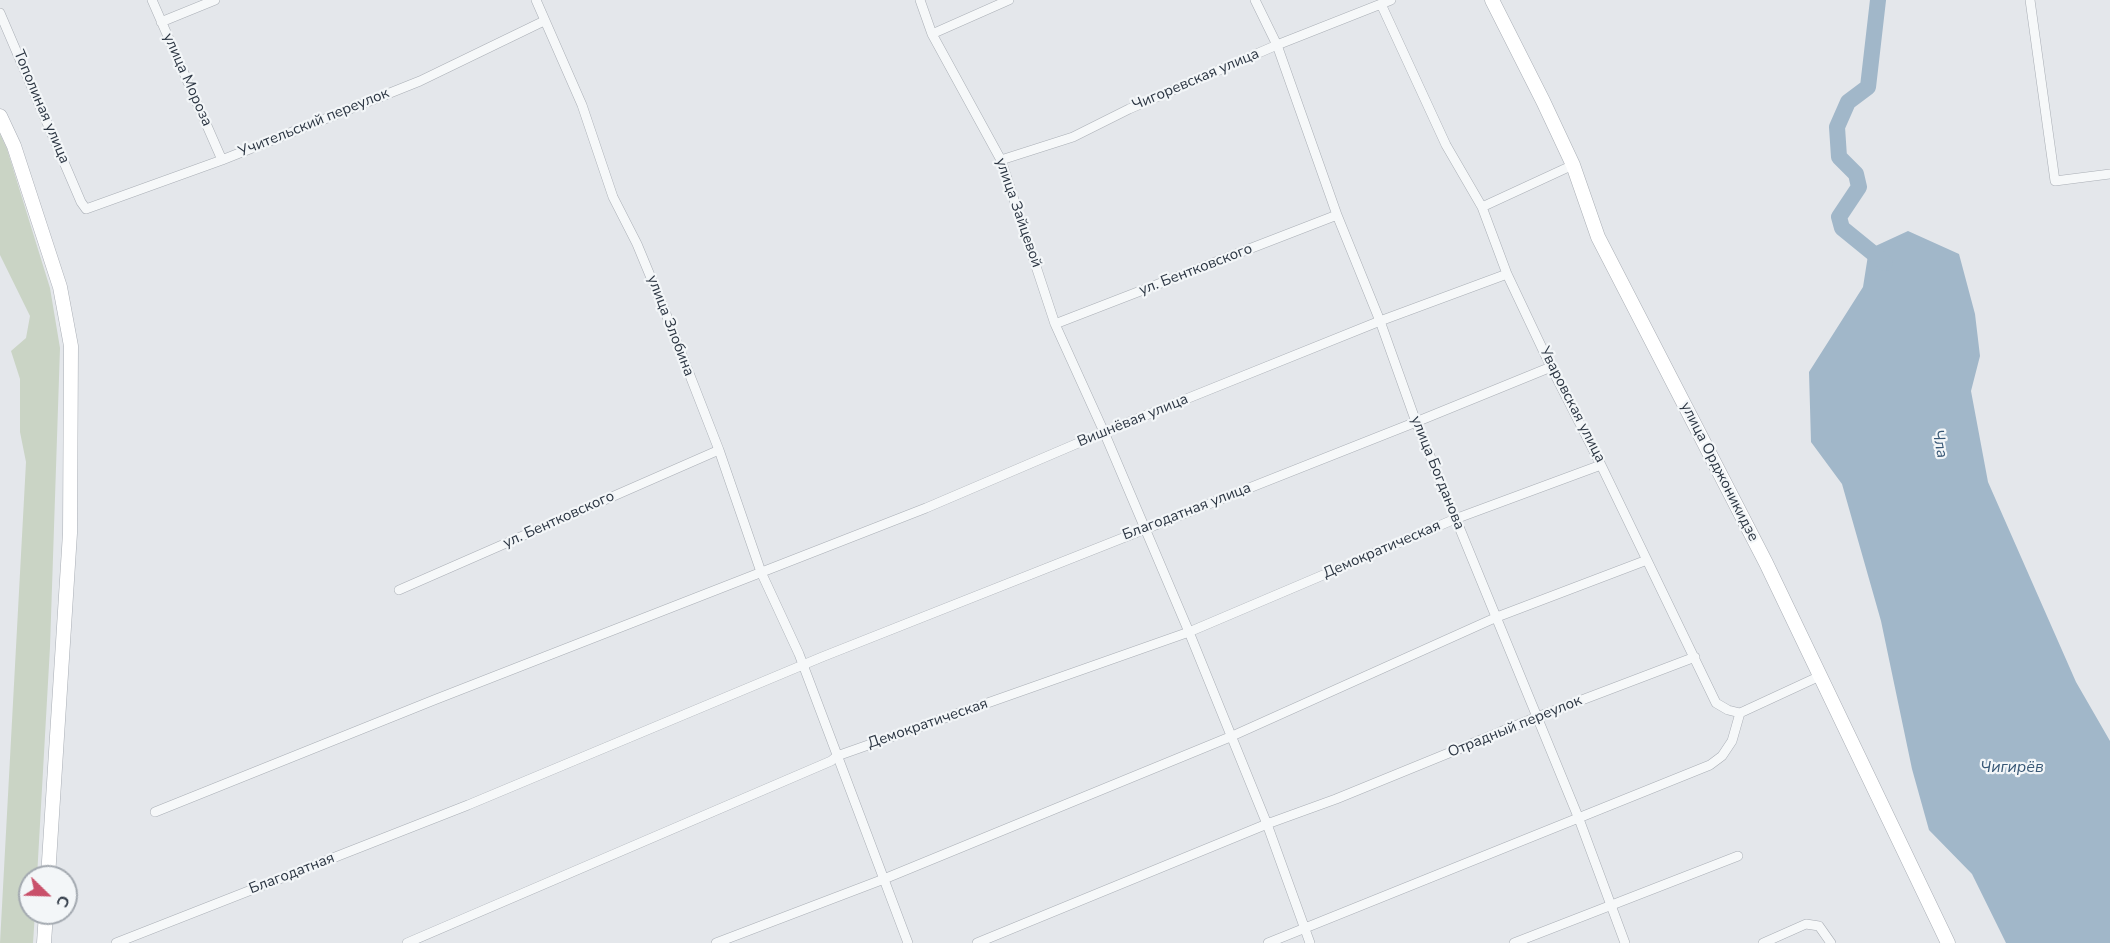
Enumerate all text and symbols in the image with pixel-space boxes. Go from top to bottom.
street label: улица Мороза [158,31,216,129]
street label: Чигоревская улица [1130,45,1262,115]
street label: Тополиная улица [9,48,73,166]
street label: Учительский переулок [236,85,392,161]
street label: улица Зайцевой [991,156,1045,270]
street label: ул. Бентковского [1137,240,1255,300]
street label: улица Злобина [643,273,697,379]
street label: Уваровская улица [1535,344,1609,466]
street label: Вишнёвая улица [1075,391,1191,451]
street label: улица Орджоникидзе [1676,399,1762,545]
street label: улица Богданова [1406,413,1468,533]
water label: Чла [1927,428,1951,460]
street label: Благодатная улица [1120,479,1254,545]
street label: ул. Бентковского [501,487,617,553]
street label: Демократическая [1320,517,1444,583]
street label: Отрадный переулок [1446,692,1584,762]
street label: Демократическая [865,695,991,753]
water label: Чигирёв [1980,758,2044,778]
street label: Благодатная [247,849,337,899]
north arrow [18,865,78,925]
text: С [50,892,75,911]

